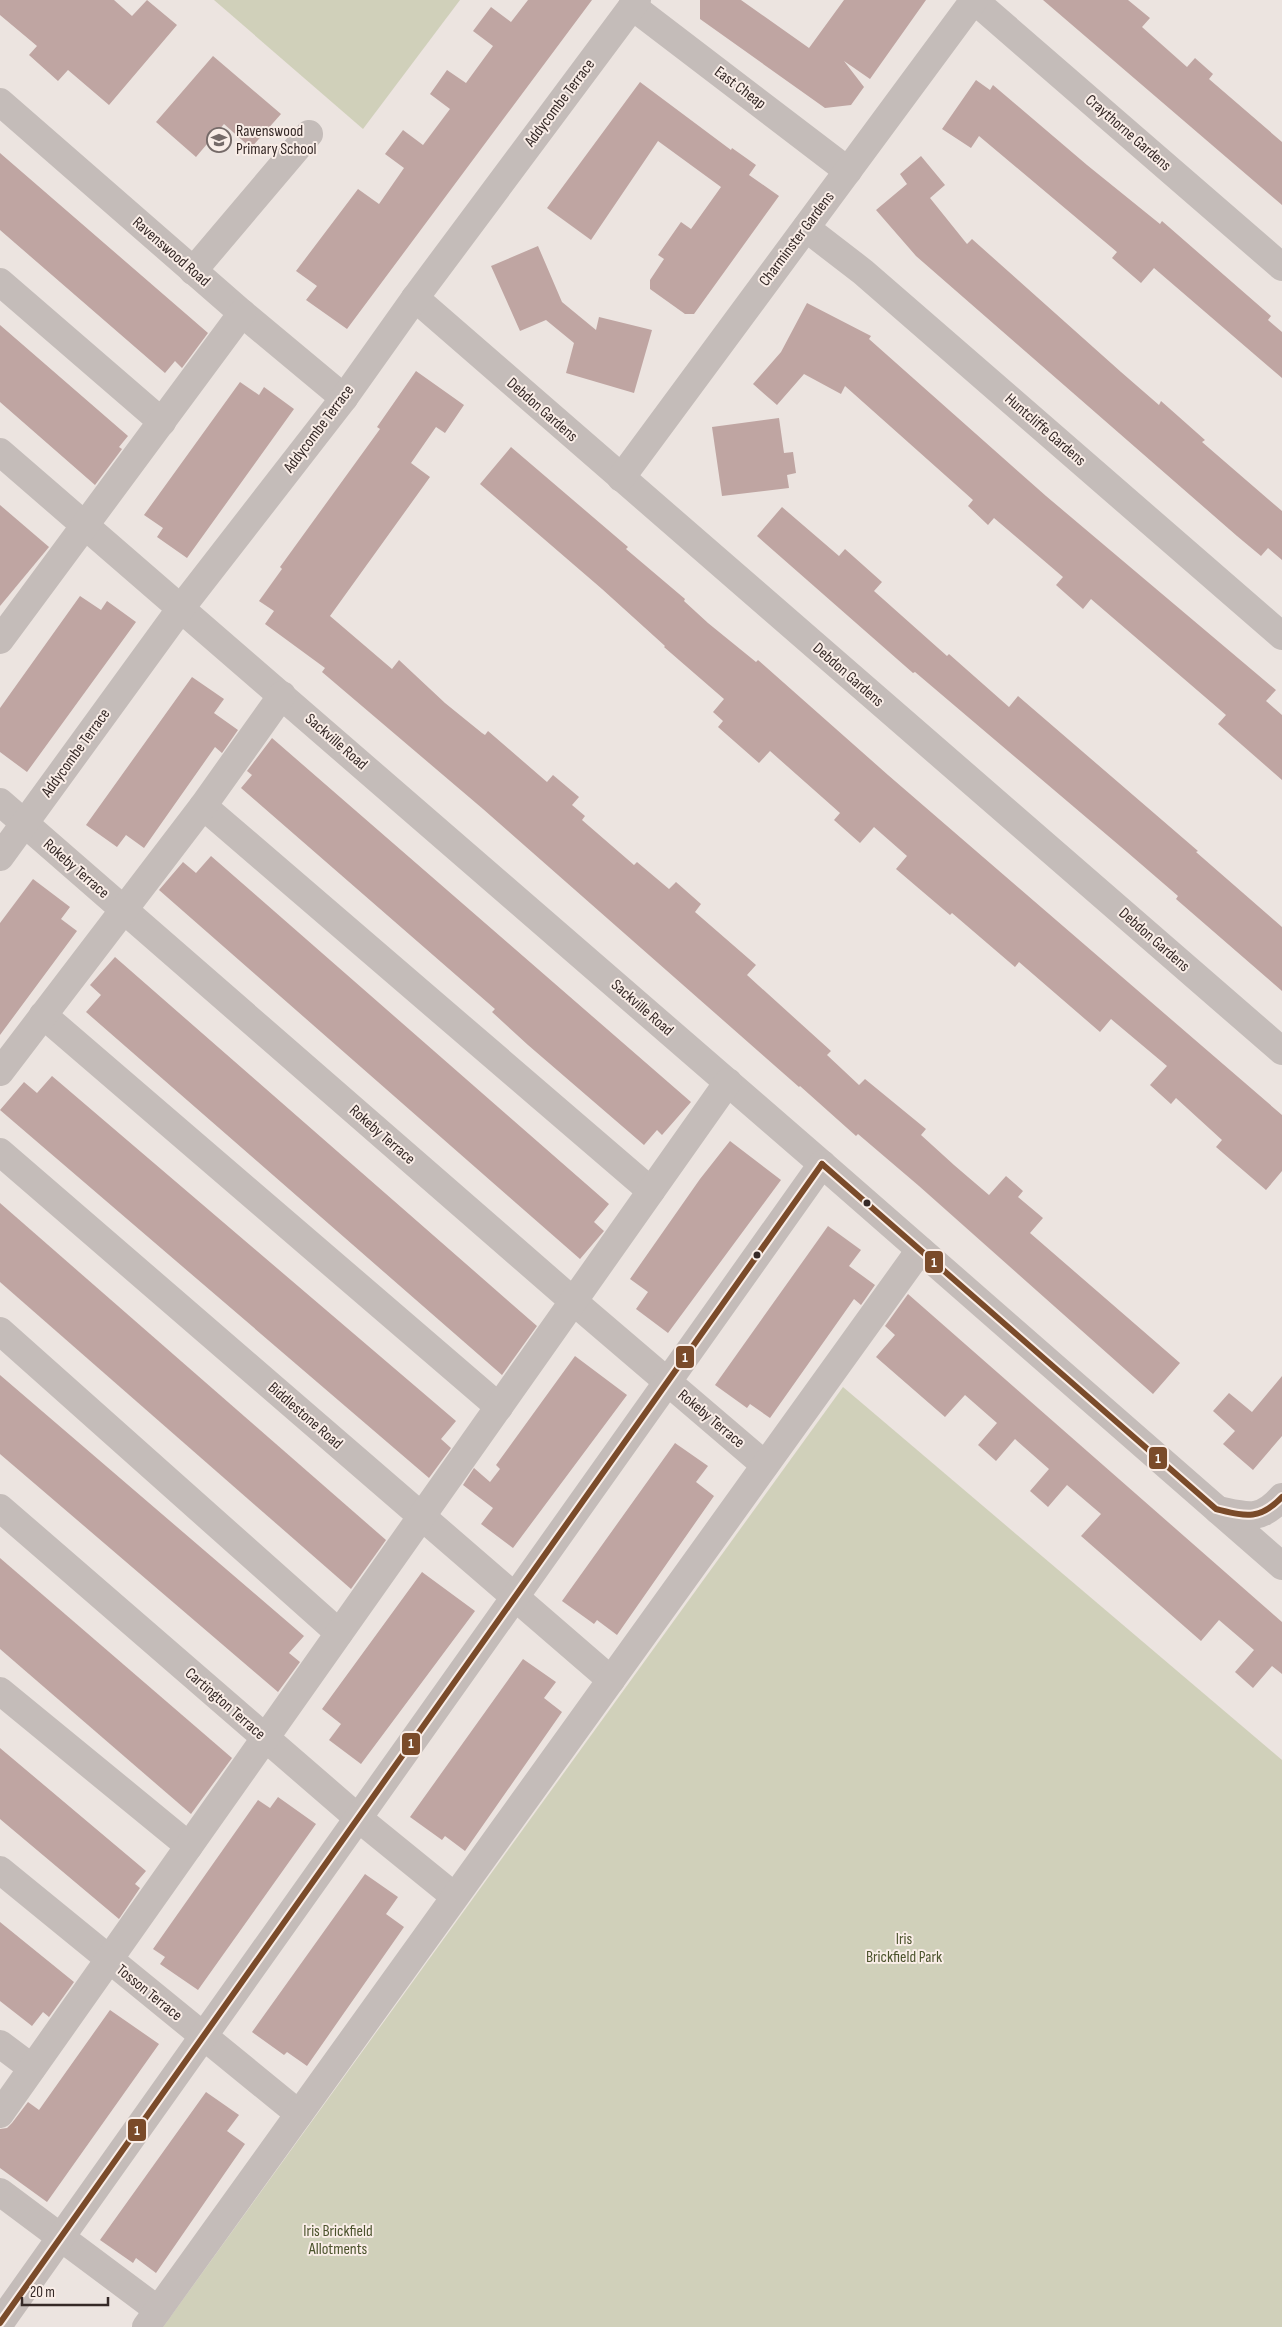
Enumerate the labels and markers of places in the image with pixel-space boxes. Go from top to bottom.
place label: Ravenswood Primary School [236,122,317,159]
school or university icon: Ravenswood Primary School [206,127,232,153]
unlabelled marker [862,1198,872,1208]
unlabelled marker [752,1250,762,1260]

